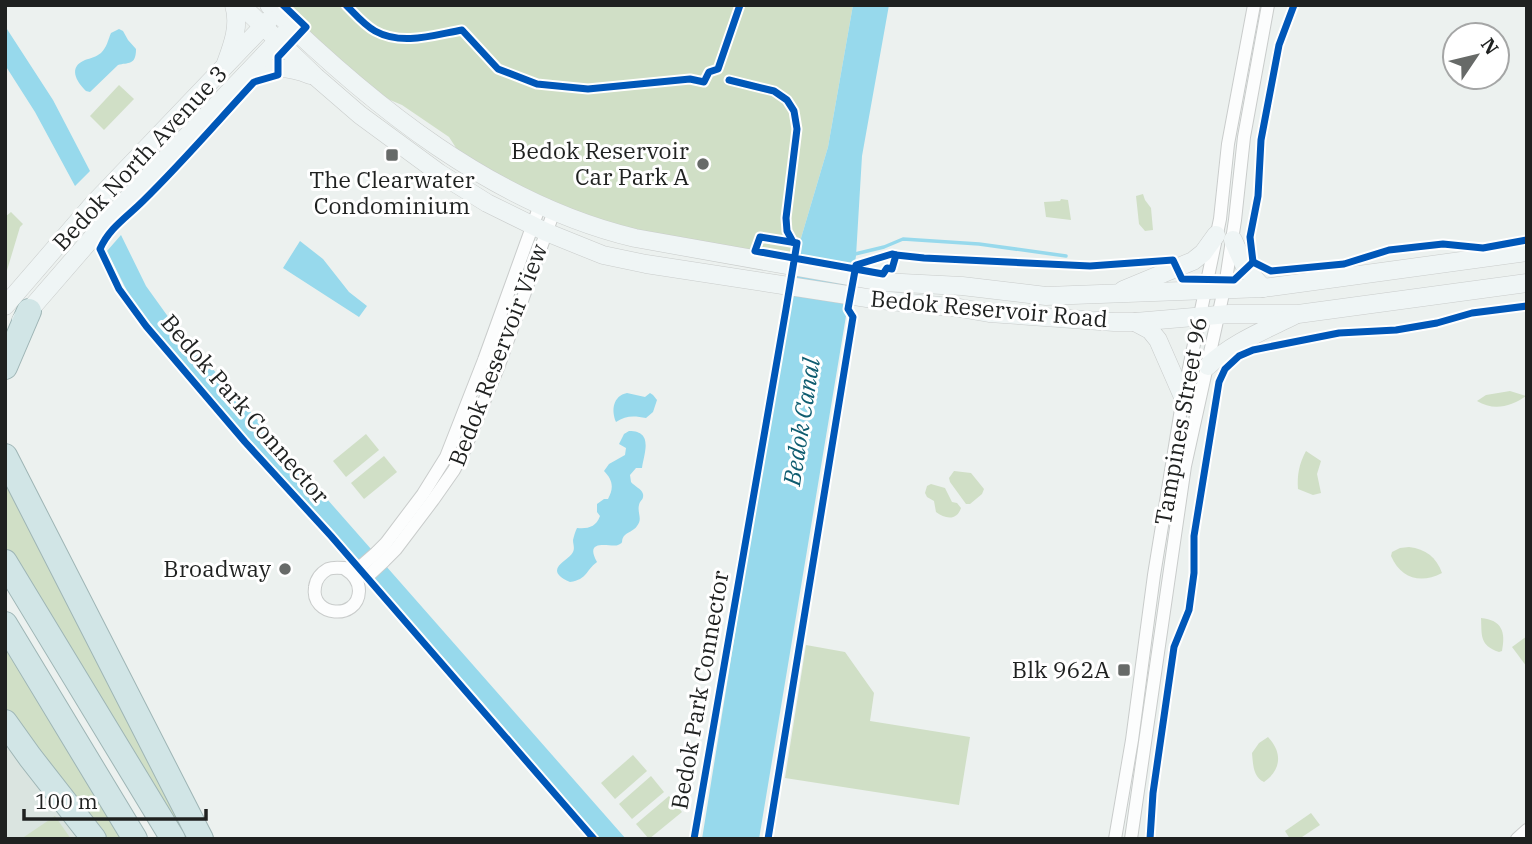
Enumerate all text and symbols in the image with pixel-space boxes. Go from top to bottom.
north arrow [1441,21,1511,91]
text: N [1476,33,1504,59]
street label: Bedok North Avenue 3 [46,58,233,256]
place label: Bedok Reservoir Car Park A [511,135,689,191]
marker: The Clearwater Condominium [384,147,400,163]
marker: Bedok Reservoir Car Park A [695,156,711,172]
place label: The Clearwater Condominium [309,164,475,220]
street label: Bedok Reservoir View [441,239,553,470]
street label: Bedok Reservoir Road [869,283,1109,333]
street label: Bedok Park Connector [155,307,336,509]
street label: Tampines Street 96 [1147,314,1213,527]
water label: Bedok Canal [775,355,827,489]
place label: Broadway [163,553,272,583]
marker: Broadway [277,561,293,577]
street label: Bedok Park Connector [663,568,735,811]
place label: Blk 962A [1012,654,1110,684]
marker: Blk 962A [1116,662,1132,678]
scale bar [24,778,206,822]
text: 100 m [35,787,98,815]

